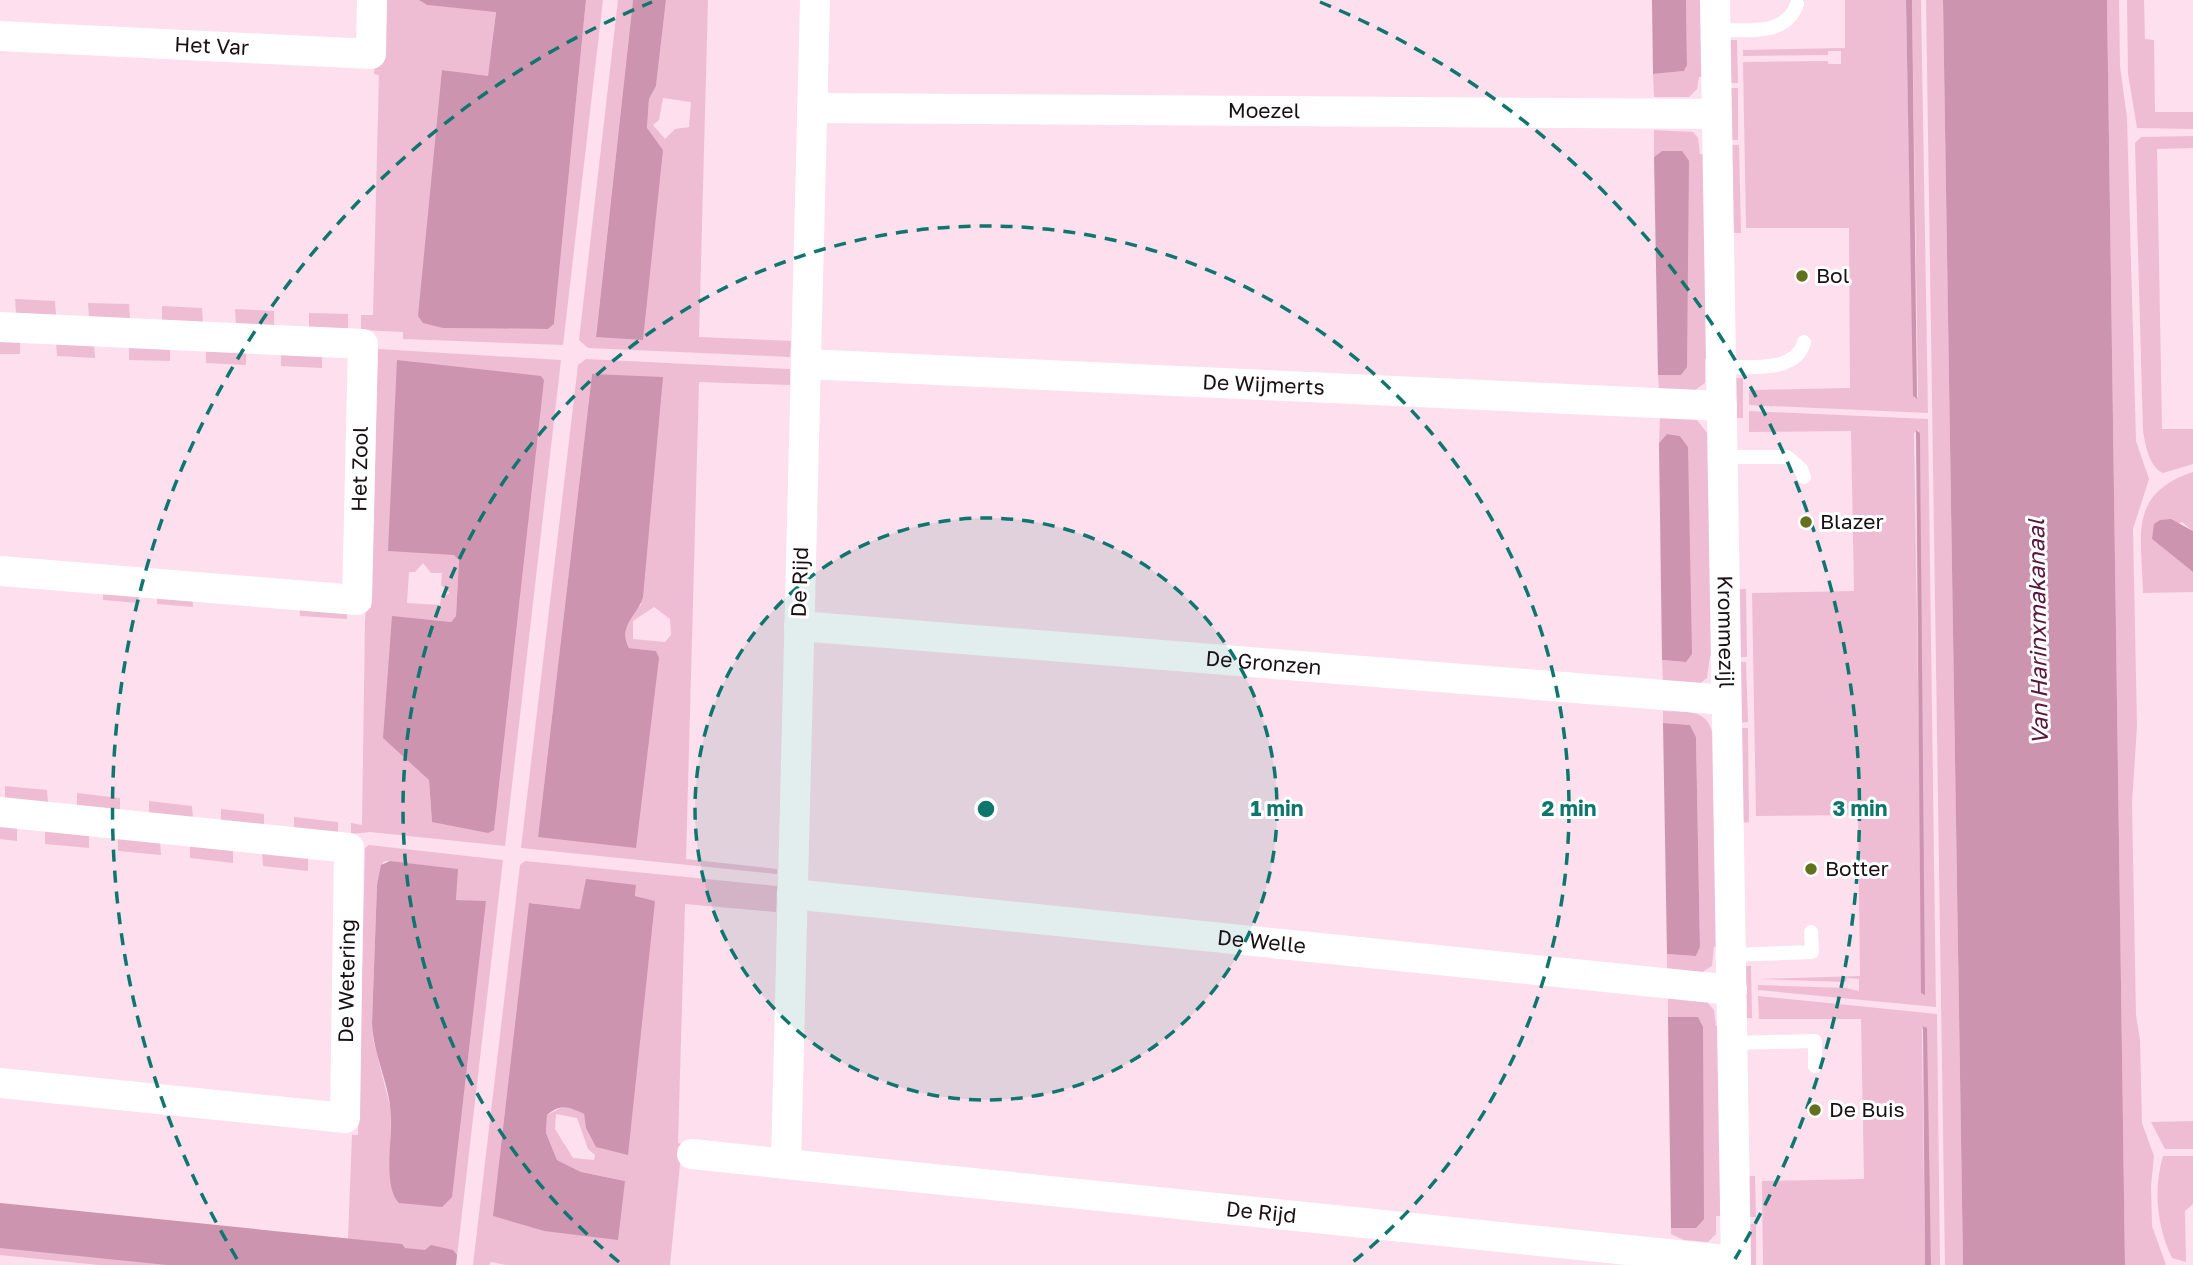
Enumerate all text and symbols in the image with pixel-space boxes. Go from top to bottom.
street label: Het Var [174,30,250,60]
street label: Moezel [1228,97,1300,123]
place label: Bol [1816,262,1849,288]
marker: Bol [1794,268,1810,284]
street label: De Wijmerts [1202,368,1325,400]
street label: Het Zool [345,426,373,512]
place label: Blazer [1820,508,1884,534]
marker: Blazer [1798,514,1814,530]
water label: Van Harinxmakanaal [2021,517,2053,745]
street label: De Rijd [785,546,813,618]
street label: Krommezijl [1713,575,1740,689]
street label: De Gronzen [1205,644,1323,680]
text: 1 min [1251,795,1303,821]
text: 2 min [1542,795,1596,821]
text: 3 min [1833,795,1887,821]
centre of rings [974,797,998,821]
place label: Botter [1825,855,1889,881]
marker: Botter [1803,861,1819,877]
street label: De Wetering [332,919,360,1043]
street label: De Welle [1216,924,1307,958]
place label: De Buis [1829,1096,1905,1122]
marker: De Buis [1807,1102,1823,1118]
street label: De Rijd [1225,1195,1298,1228]

